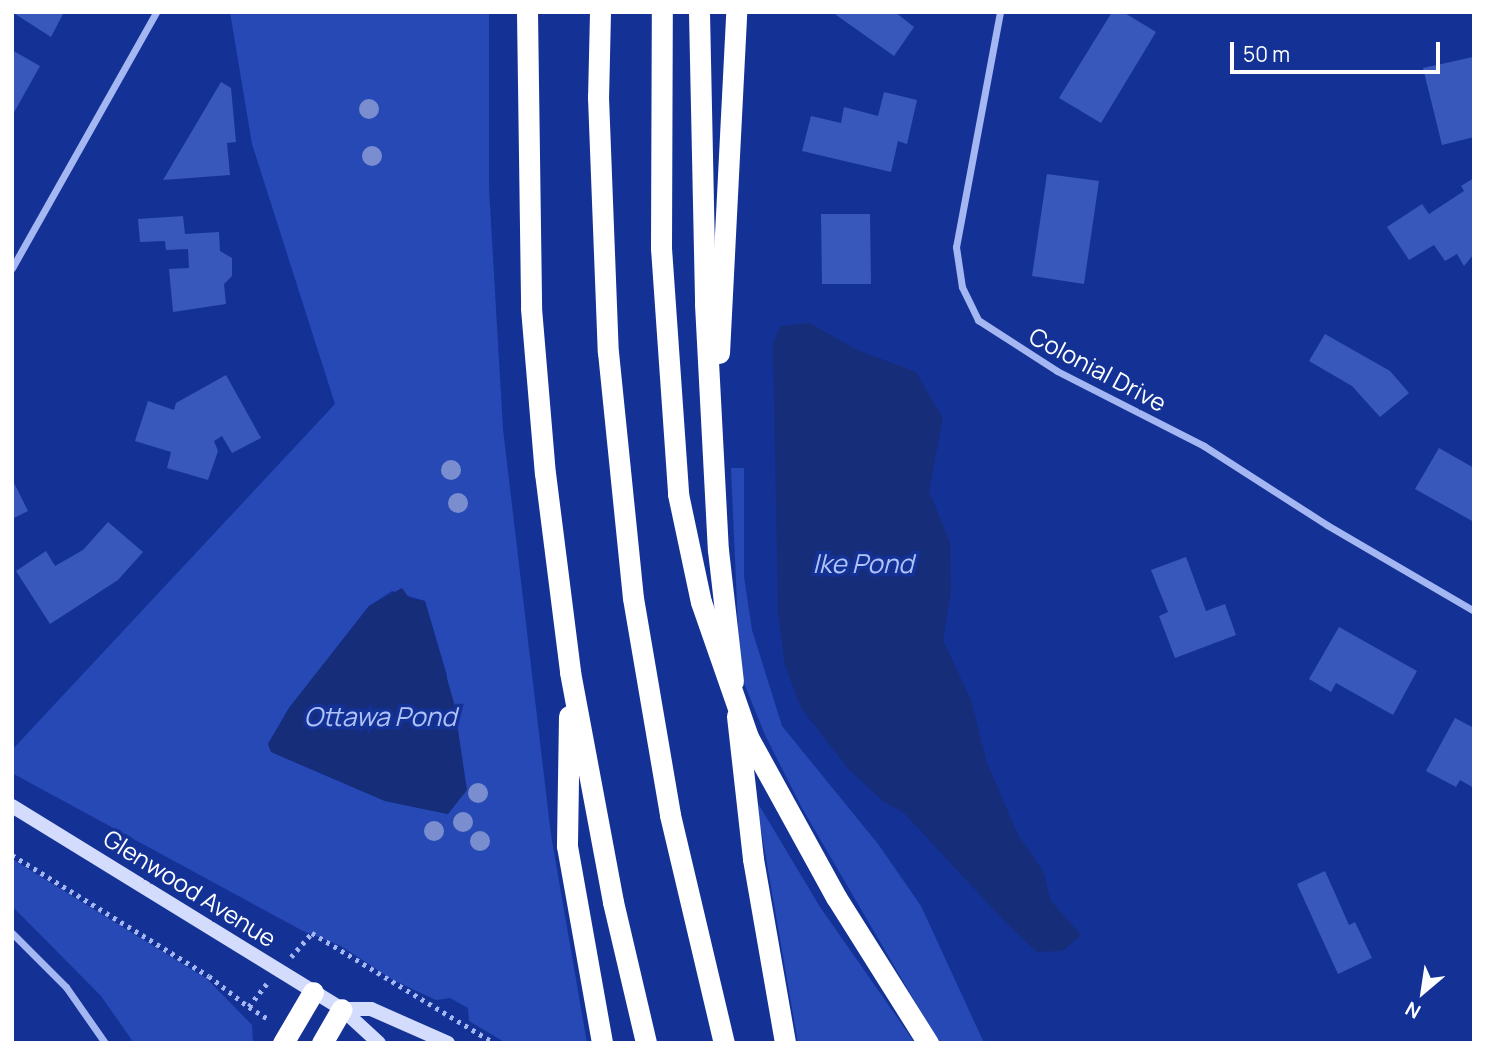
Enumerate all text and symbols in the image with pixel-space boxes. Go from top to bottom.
scale bar [1234,28,1444,72]
text: 50 m [1243,40,1290,68]
street label: Colonial Drive [1025,321,1171,417]
water label: Ike Pond [813,548,913,580]
water label: Ottawa Pond [304,701,456,733]
street label: Glenwood Avenue [98,823,282,953]
north arrow [1388,957,1458,1027]
text: N [1401,996,1425,1025]

